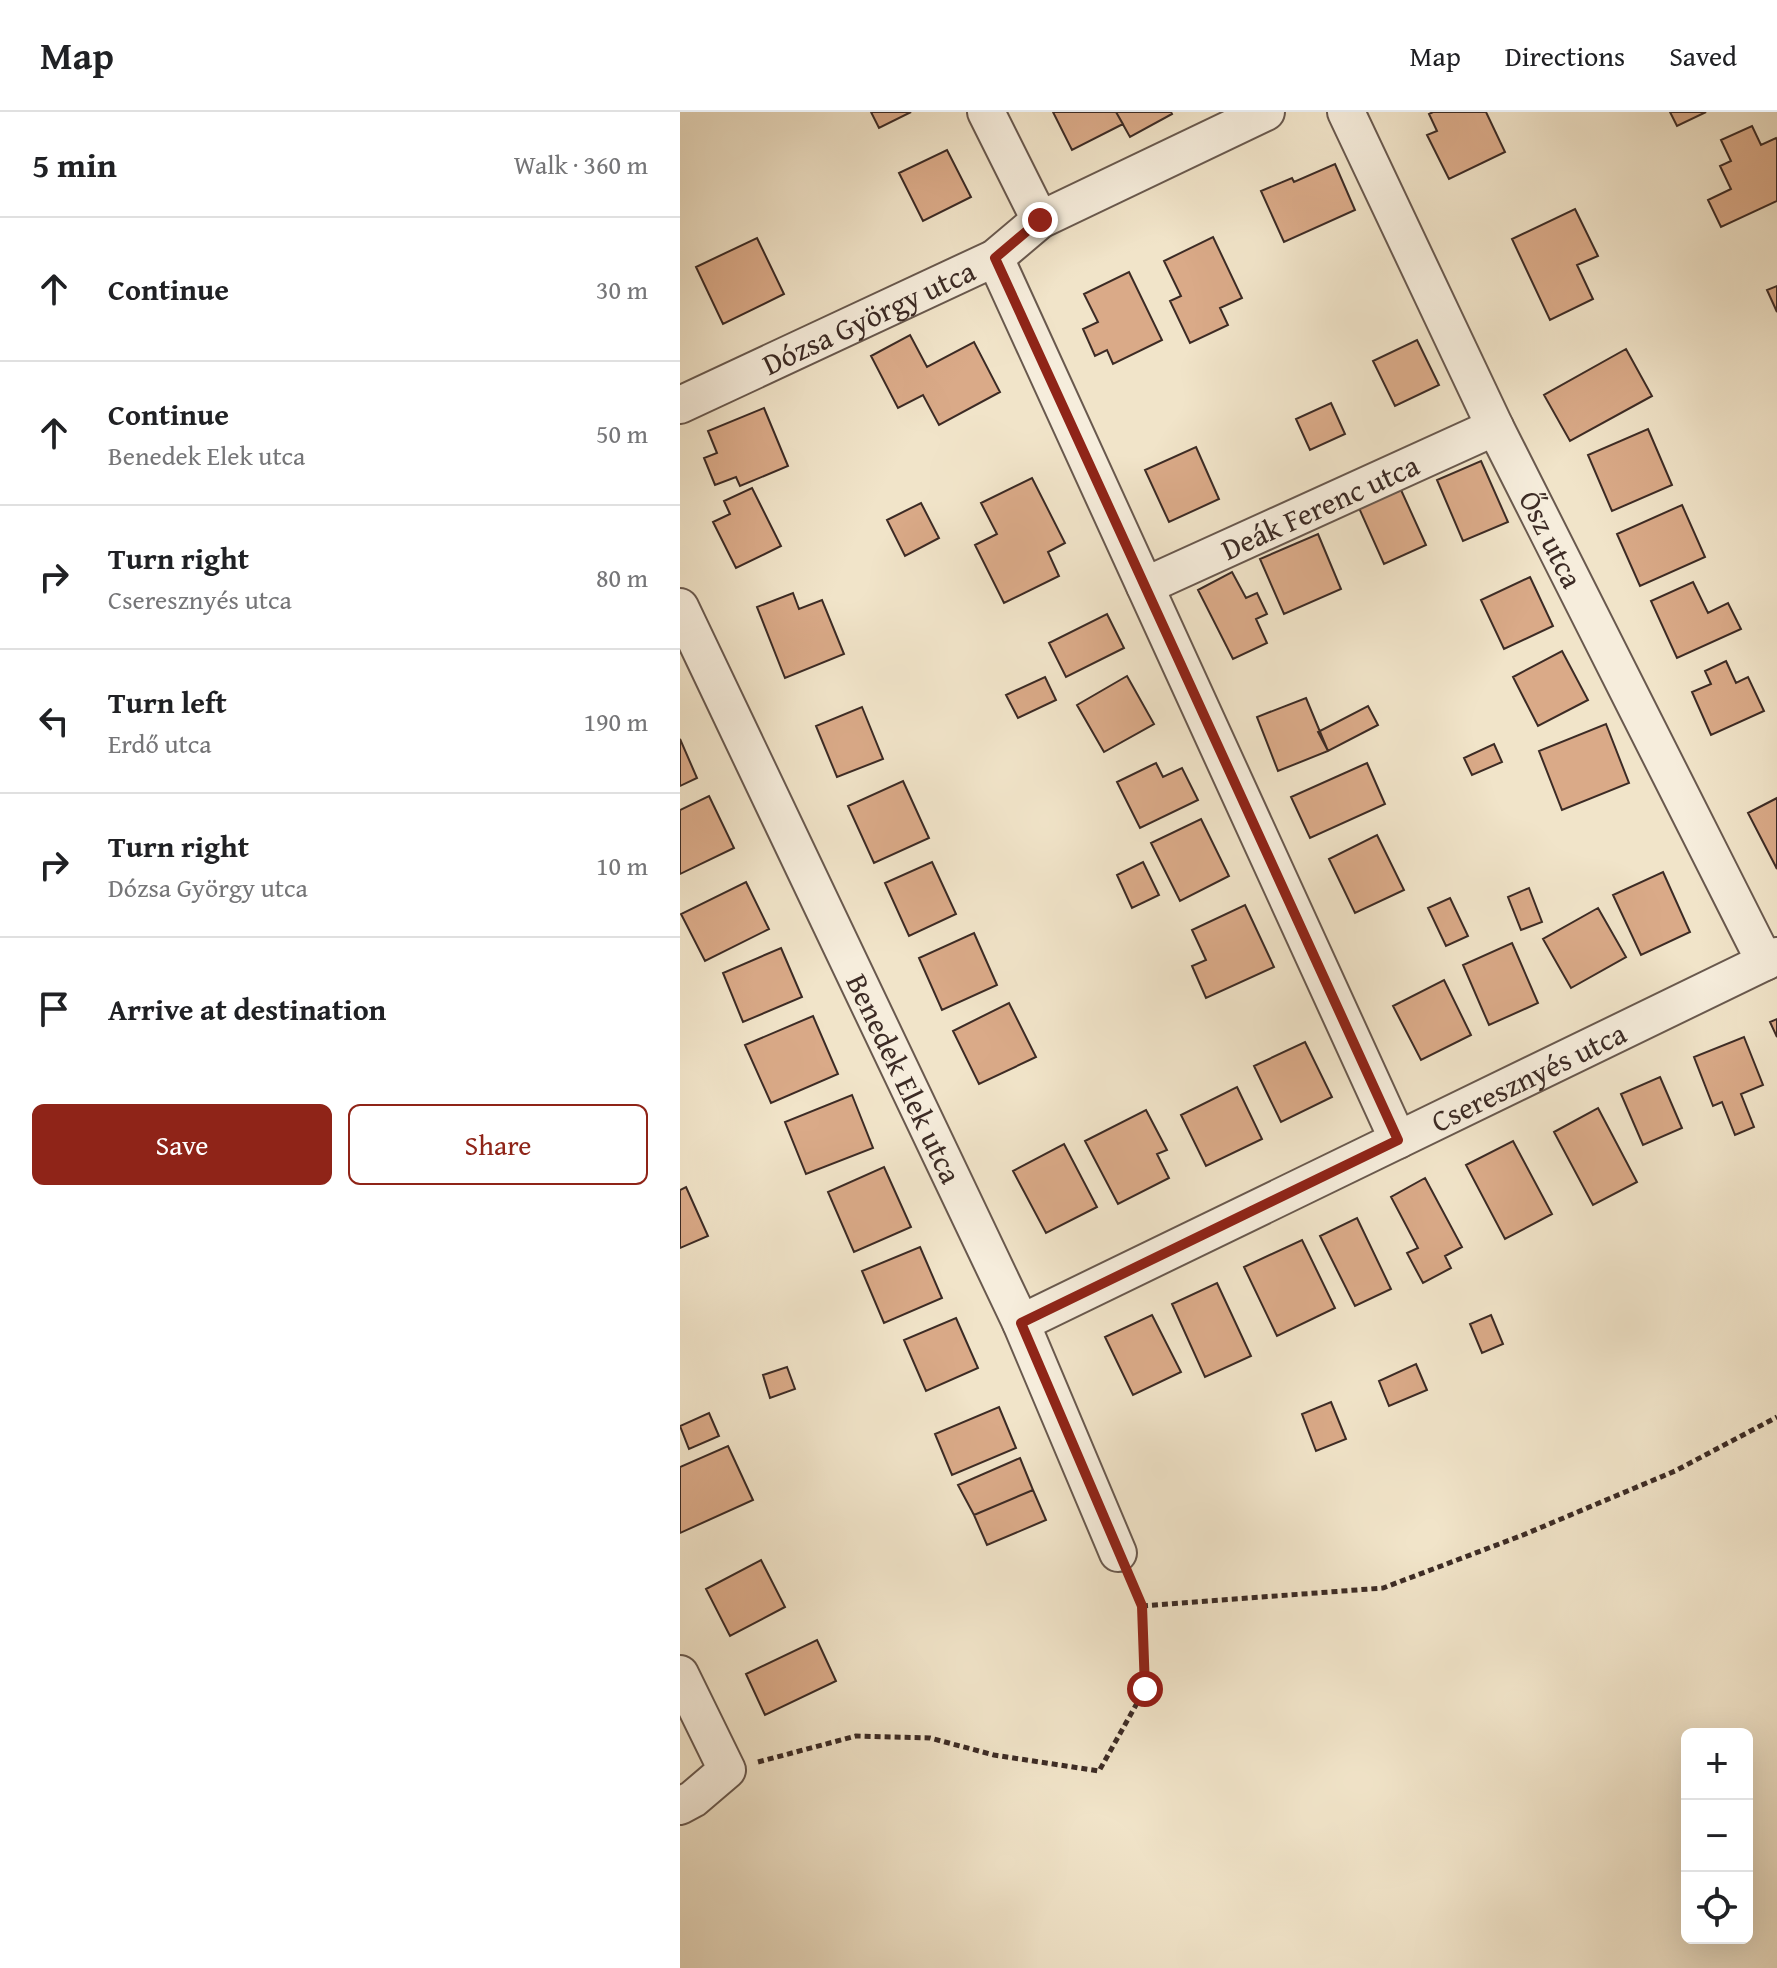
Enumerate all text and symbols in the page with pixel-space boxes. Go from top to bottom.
text: Map [40,27,114,83]
text: Map [1409,35,1461,76]
text: Directions [1505,35,1625,76]
text: Saved [1669,35,1737,76]
text: 5 min [32,140,117,189]
text: Walk · 360 m [514,145,648,184]
route end [1022,202,1058,238]
street label: Dózsa György utca [755,248,982,386]
icon: ahead [32,267,76,311]
text: Continue [108,267,229,311]
text: 30 m [596,270,648,309]
text: Continue [108,392,229,436]
icon: ahead [32,411,76,455]
text: 50 m [596,414,648,453]
text: Benedek Elek utca [108,436,305,475]
street label: Deák Ferenc utca [1214,443,1426,571]
street label: Ősz utca [1508,483,1595,596]
text: Turn right [108,536,249,580]
icon: right [32,555,76,599]
text: 80 m [596,558,648,597]
text: Cseresznyés utca [108,580,292,619]
text: Turn left [108,680,227,724]
icon: left [32,699,76,743]
text: 190 m [583,702,648,741]
text: Erdő utca [108,724,212,763]
text: Turn right [108,824,249,868]
icon: right [32,843,76,887]
text: 10 m [596,846,648,885]
text: Dózsa György utca [108,868,308,907]
street label: Benedek Elek utca [836,966,973,1191]
icon: arrive [32,987,76,1031]
text: Arrive at destination [108,987,386,1031]
street label: Cseresznyés utca [1423,1011,1633,1143]
button: Save [32,1104,332,1185]
button: Share [348,1104,648,1185]
route start [1127,1671,1163,1707]
map controls [1681,1728,1753,1944]
button: + [1681,1728,1753,1800]
button: − [1681,1800,1753,1872]
button: locate [1681,1872,1753,1944]

